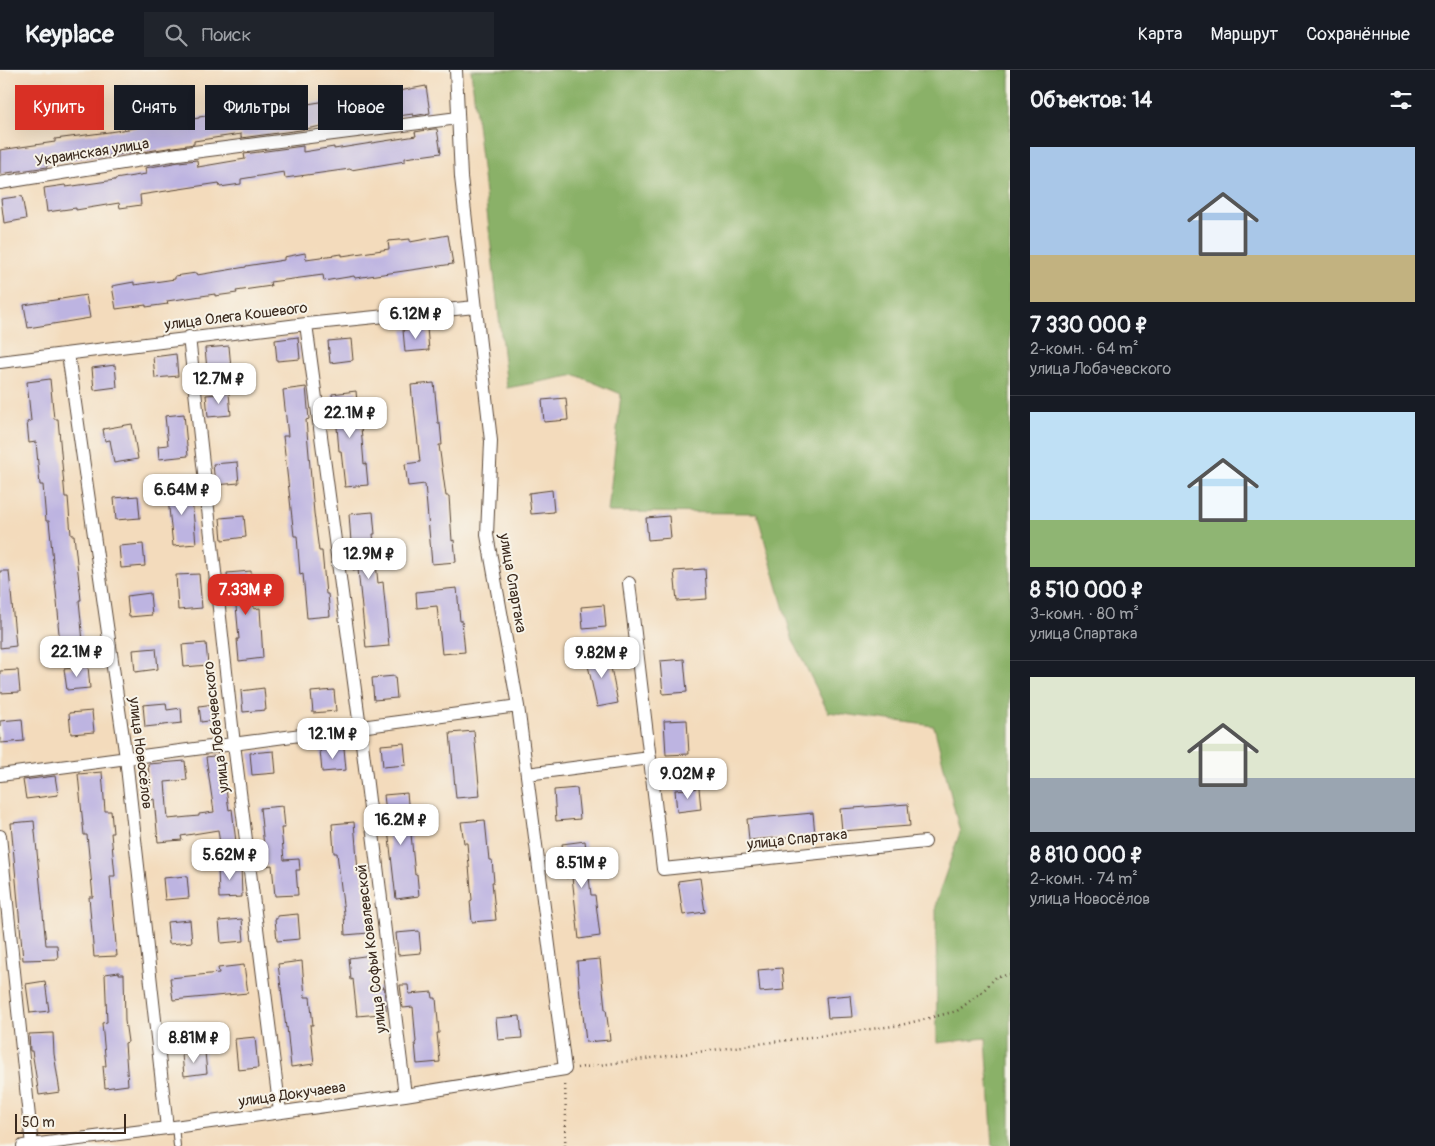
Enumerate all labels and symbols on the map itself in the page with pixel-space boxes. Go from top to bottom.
street label: Украинская улица [34,134,150,171]
street label: улица Олега Кошевого [162,298,309,335]
pin: 6.12M ₽ [370,298,462,340]
pin: 12.7M ₽ [173,362,265,405]
pin: 22.1M ₽ [304,396,396,439]
pin: 6.64M ₽ [136,474,228,516]
street label: улица Спартака [494,531,531,634]
pin: 12.9M ₽ [323,538,415,580]
pin: 7.33M ₽ [200,574,292,616]
pin: 22.1M ₽ [31,636,123,678]
pin: 9.82M ₽ [556,636,648,679]
street label: улица Лобачевского [199,660,234,795]
street label: улица Новосёлов [124,695,157,810]
pin: 12.1M ₽ [287,718,379,760]
pin: 9.02M ₽ [642,758,734,800]
pin: 16.2M ₽ [355,804,447,846]
street label: улица Спартака [745,825,848,854]
pin: 5.62M ₽ [184,838,276,881]
pin: 8.51M ₽ [536,846,628,889]
street label: улица Софьи Ковалевской [352,864,391,1035]
pin: 8.81M ₽ [148,1022,240,1064]
street label: улица Докучаева [236,1078,347,1112]
scale bar [15,1111,126,1134]

